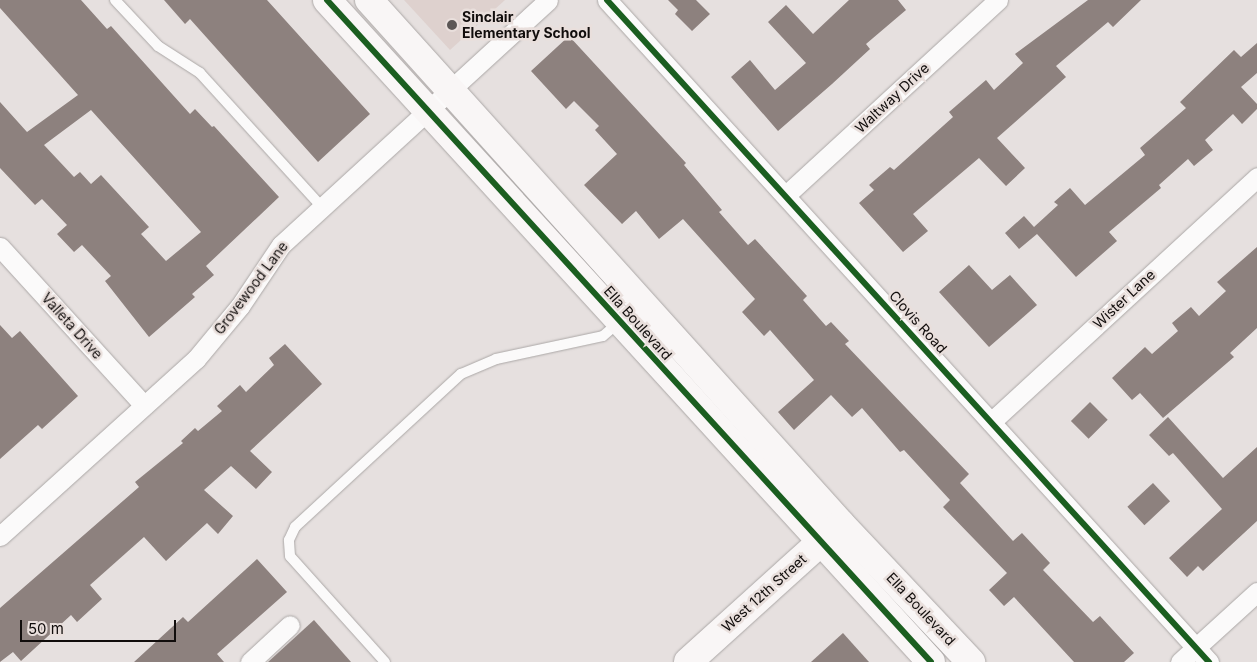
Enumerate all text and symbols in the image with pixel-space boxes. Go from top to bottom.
place label: Sinclair Elementary School [462,9,591,41]
marker: Sinclair Elementary School [446,19,458,31]
street label: Waltway Drive [852,59,932,137]
street label: Grovewood Lane [211,238,291,338]
street label: Wister Lane [1090,266,1158,332]
street label: Ella Boulevard [601,283,675,363]
street label: Clovis Road [886,287,950,357]
street label: Valleta Drive [38,290,106,362]
street label: West 12th Street [718,551,810,635]
street label: Ella Boulevard [883,569,959,649]
scale bar [22,610,179,642]
text: 50 m [28,619,64,638]

